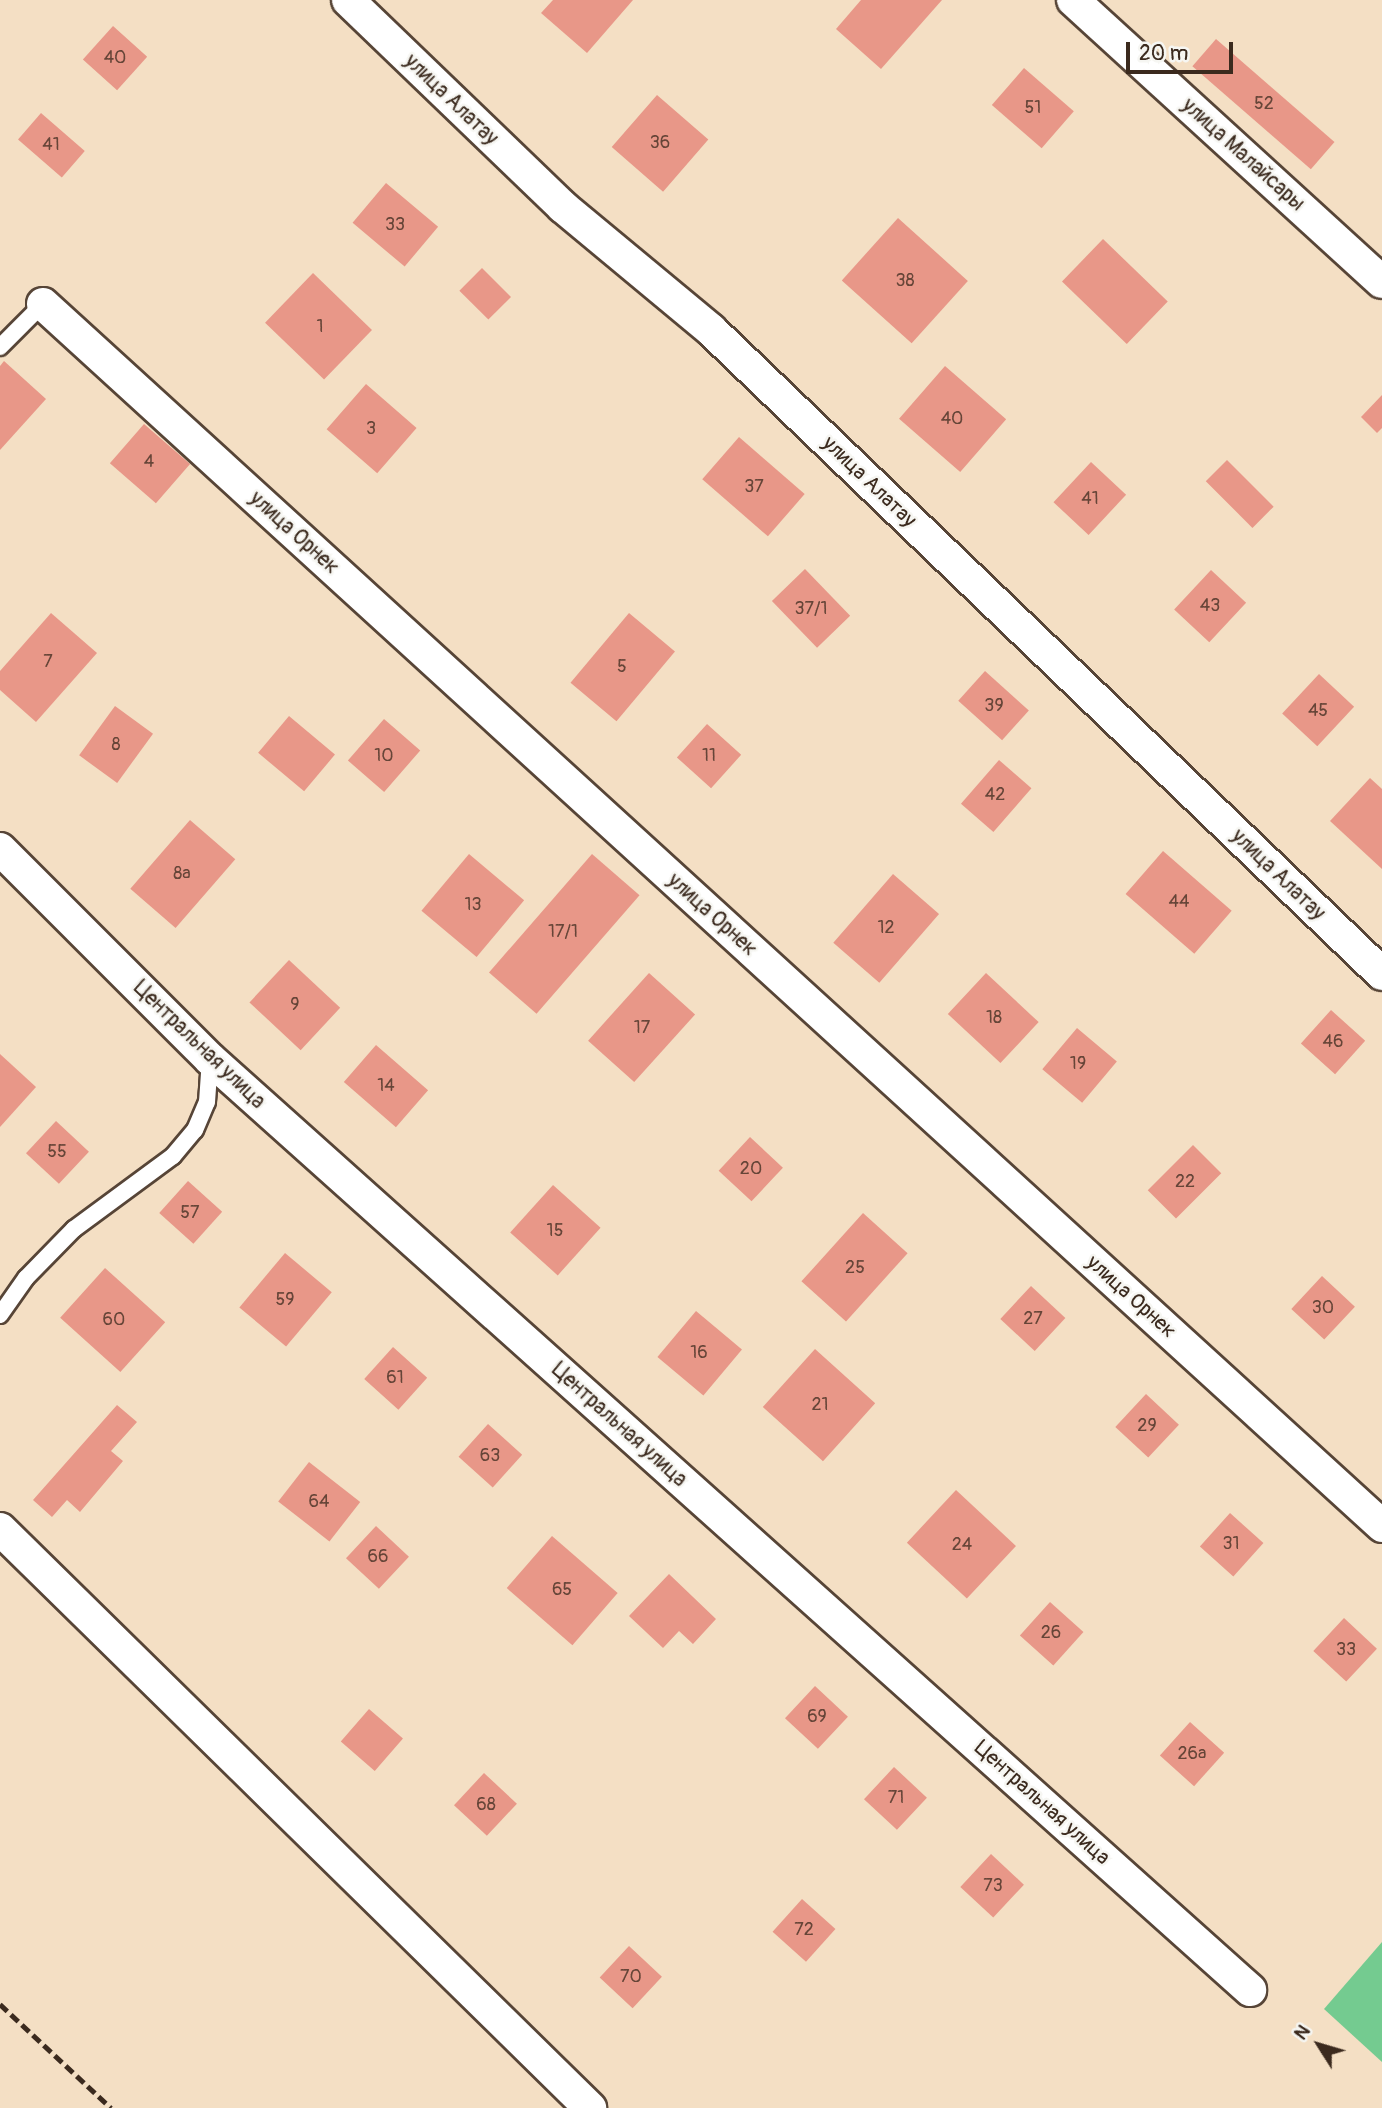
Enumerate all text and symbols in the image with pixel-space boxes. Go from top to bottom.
scale bar [1130,28,1237,72]
text: 20 m [1139,40,1188,67]
house number: 40 [104,47,126,69]
street label: улица Алатау [399,49,503,151]
street label: улица Малайсары [1176,93,1310,217]
house number: 52 [1254,93,1274,115]
house number: 51 [1025,97,1041,119]
house number: 36 [650,132,670,154]
house number: 41 [42,134,60,156]
house number: 33 [385,214,405,236]
house number: 38 [895,270,915,292]
house number: 1 [316,316,324,338]
house number: 40 [941,408,963,430]
house number: 3 [366,418,376,440]
street label: улица Алатау [817,431,921,533]
house number: 4 [144,451,154,473]
house number: 37 [744,476,764,498]
street label: улица Орнек [244,486,344,580]
house number: 41 [1081,488,1099,510]
house number: 43 [1200,595,1220,617]
house number: 37/1 [794,598,828,620]
house number: 7 [43,651,53,673]
house number: 5 [617,656,627,678]
house number: 39 [984,695,1004,717]
house number: 45 [1308,700,1328,722]
house number: 8 [111,734,121,756]
house number: 10 [374,745,394,767]
house number: 11 [702,745,716,767]
house number: 42 [985,784,1005,806]
street label: улица Алатау [1226,824,1330,926]
house number: 8а [173,863,191,885]
street label: улица Орнек [662,868,762,962]
house number: 44 [1169,891,1189,913]
house number: 13 [464,894,482,916]
house number: 12 [877,917,895,939]
house number: 17/1 [548,921,578,943]
street label: Центральная улица [128,976,270,1114]
house number: 9 [290,994,300,1016]
house number: 18 [986,1007,1002,1029]
house number: 17 [634,1017,650,1039]
house number: 46 [1323,1031,1343,1053]
house number: 19 [1070,1053,1086,1075]
house number: 14 [377,1075,395,1097]
house number: 55 [47,1141,67,1163]
house number: 20 [740,1158,762,1180]
house number: 22 [1175,1171,1195,1193]
house number: 57 [180,1202,200,1224]
house number: 15 [547,1220,563,1242]
street label: улица Орнек [1081,1250,1181,1344]
house number: 25 [845,1257,865,1279]
house number: 59 [275,1289,295,1311]
house number: 30 [1312,1297,1334,1319]
house number: 27 [1023,1308,1043,1330]
house number: 60 [103,1309,125,1331]
house number: 16 [690,1342,708,1364]
street label: Центральная улица [546,1358,692,1492]
house number: 61 [386,1367,404,1389]
house number: 21 [811,1394,829,1416]
house number: 29 [1137,1415,1157,1437]
house number: 63 [480,1445,500,1467]
house number: 64 [309,1491,329,1513]
house number: 31 [1222,1533,1240,1555]
house number: 24 [952,1534,972,1556]
house number: 66 [368,1546,388,1568]
house number: 65 [552,1579,572,1601]
house number: 26 [1041,1622,1061,1644]
house number: 33 [1336,1639,1356,1661]
house number: 69 [807,1706,827,1728]
street label: Центральная улица [969,1736,1115,1870]
house number: 26а [1178,1743,1206,1765]
house number: 71 [888,1787,904,1809]
house number: 68 [476,1794,496,1816]
house number: 73 [983,1875,1003,1897]
house number: 72 [794,1919,814,1941]
house number: 70 [620,1966,642,1988]
north arrow [1284,2010,1354,2080]
text: N [1289,2020,1316,2045]

